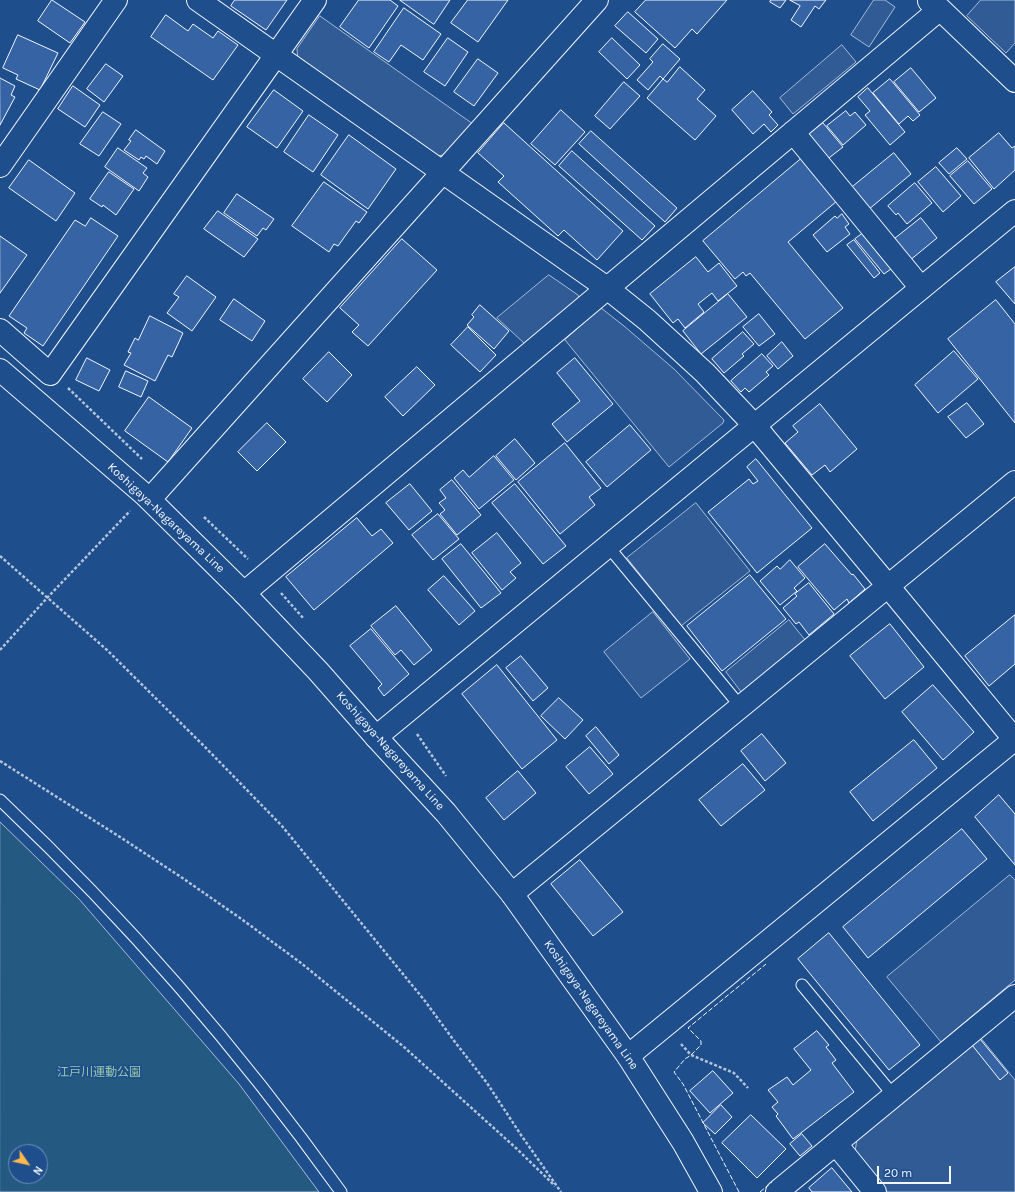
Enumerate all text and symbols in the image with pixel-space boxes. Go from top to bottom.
street label: Koshigaya-Nagareyama Line [104,460,228,576]
street label: Koshigaya-Nagareyama Line [333,689,447,813]
street label: Koshigaya-Nagareyama Line [541,937,641,1073]
park label: 江戸川運動公園 [57,1066,141,1080]
north arrow [8,1144,48,1184]
scale bar [879,1158,953,1184]
text: N [30,1164,45,1177]
text: 20 m [884,1166,912,1180]

